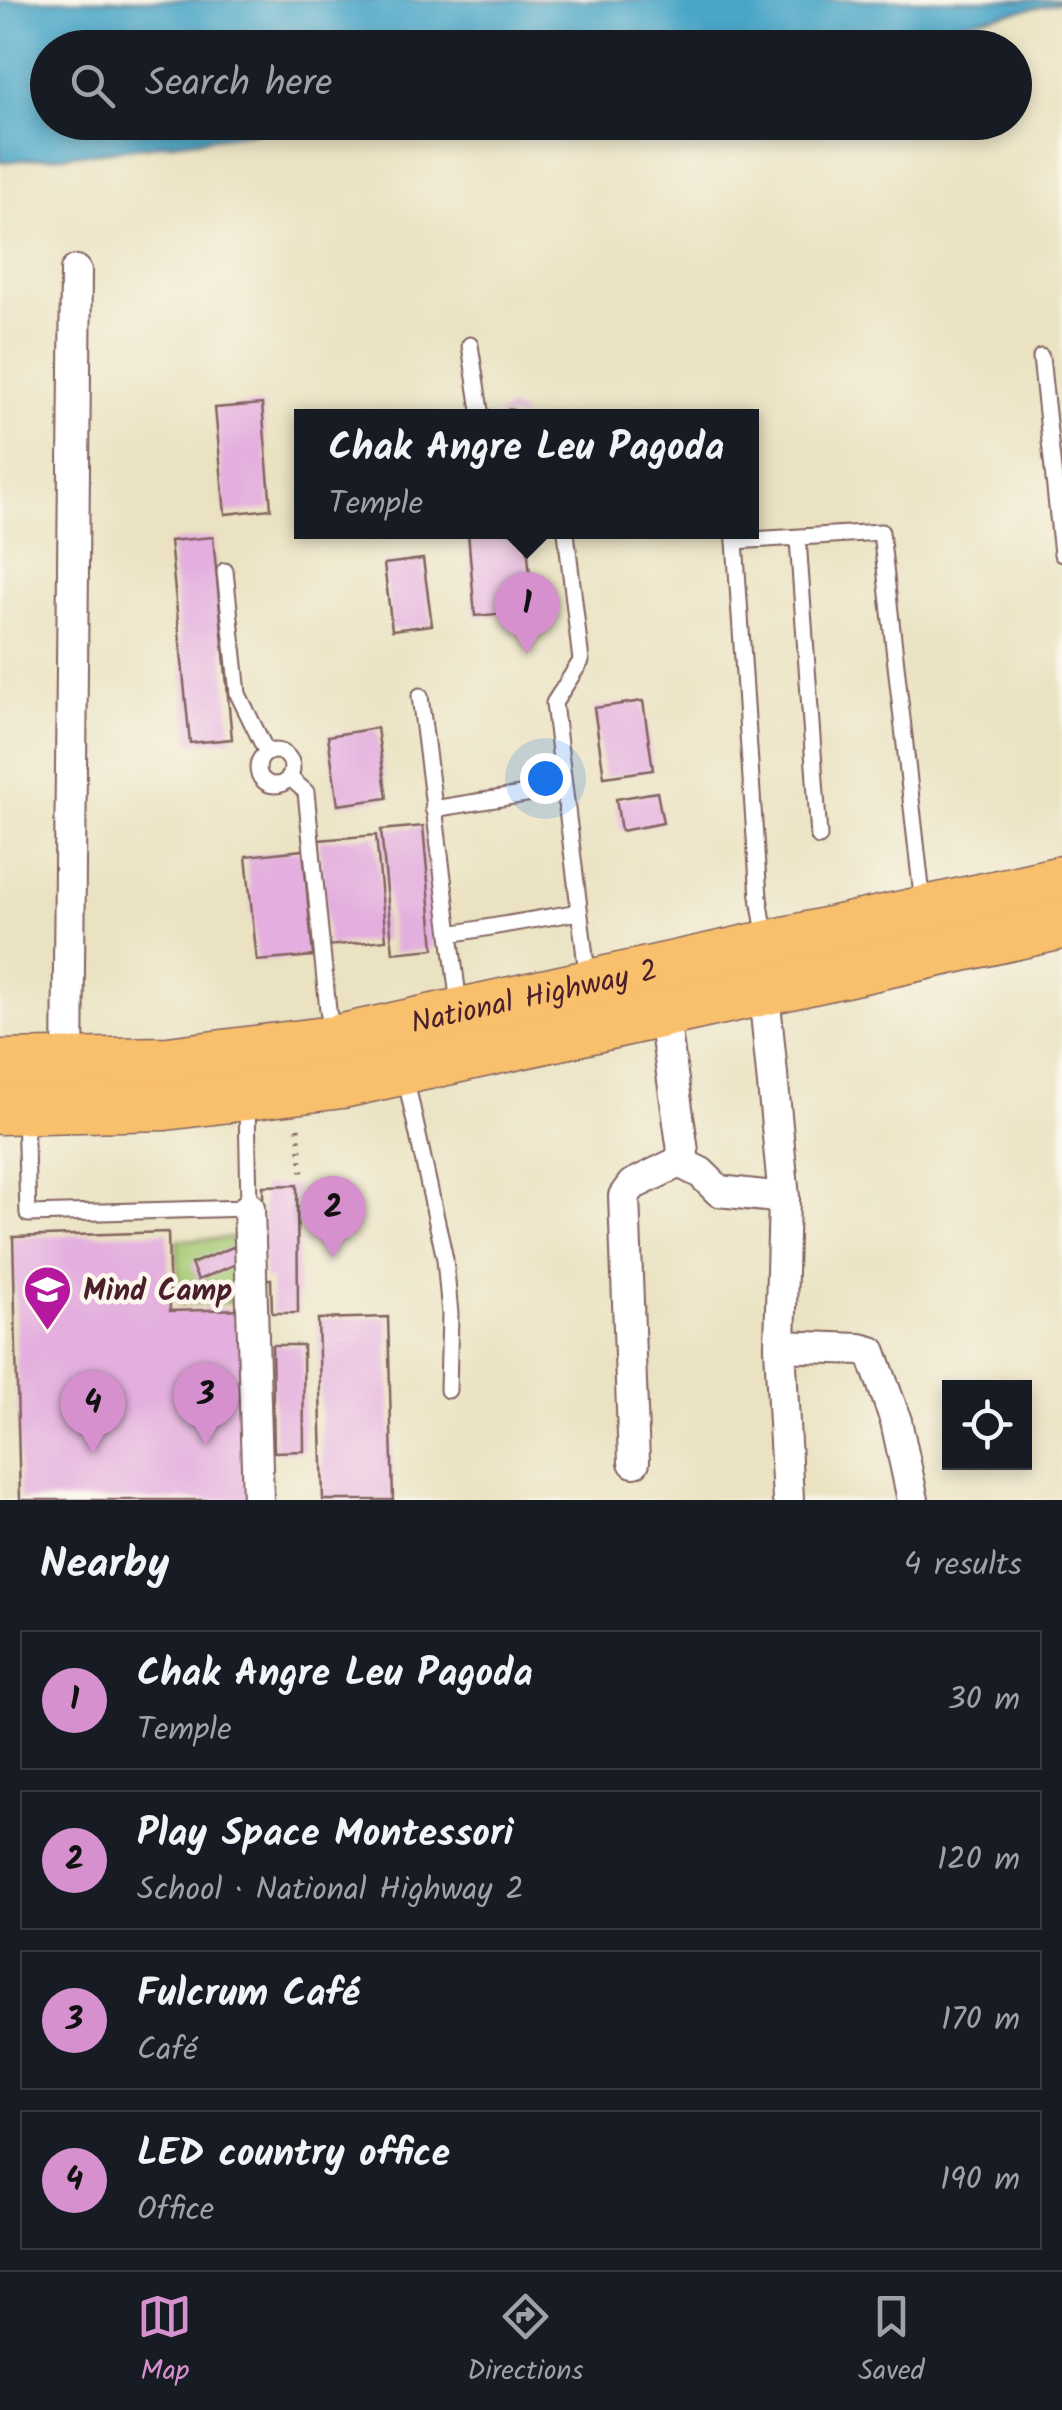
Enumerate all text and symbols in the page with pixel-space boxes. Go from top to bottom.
search box [30,30,1032,140]
text: Search here [145,55,332,115]
icon: search [65,58,120,113]
popup [294,409,759,539]
text: Chak Angre Leu Pagoda [329,419,724,479]
text: Temple [329,479,423,530]
pin: 1 [494,572,560,654]
your location [520,753,571,804]
street label: National Highway 2 [406,948,662,1048]
pin: 2 [300,1176,366,1258]
school or university icon: Mind Camp [22,1264,74,1332]
place label: Mind Camp [83,1268,232,1316]
pin: 3 [174,1362,238,1445]
pin: 4 [61,1370,126,1453]
map controls [942,1380,1032,1470]
button: locate [942,1380,1032,1470]
text: Nearby [40,1532,169,1599]
text: 4 results [904,1540,1022,1591]
text: Chak Angre Leu Pagoda [137,1645,533,1705]
text: 1 [70,1675,79,1726]
text: 30 m [947,1675,1020,1726]
text: Temple [137,1705,232,1756]
text: Play Space Montessori [137,1805,514,1865]
text: 2 [65,1835,84,1886]
text: 120 m [937,1835,1020,1886]
text: School · National Highway 2 [137,1865,524,1916]
text: Fulcrum Café [137,1965,359,2025]
text: 3 [66,1995,83,2046]
text: 170 m [941,1995,1020,2046]
text: Café [137,2025,197,2076]
text: LED country office [137,2125,450,2185]
text: 4 [66,2155,83,2206]
text: 190 m [940,2155,1020,2206]
text: Office [137,2185,214,2236]
tab: Map [137,2289,192,2394]
tab: Directions [467,2289,583,2394]
tab: Saved [858,2289,925,2394]

